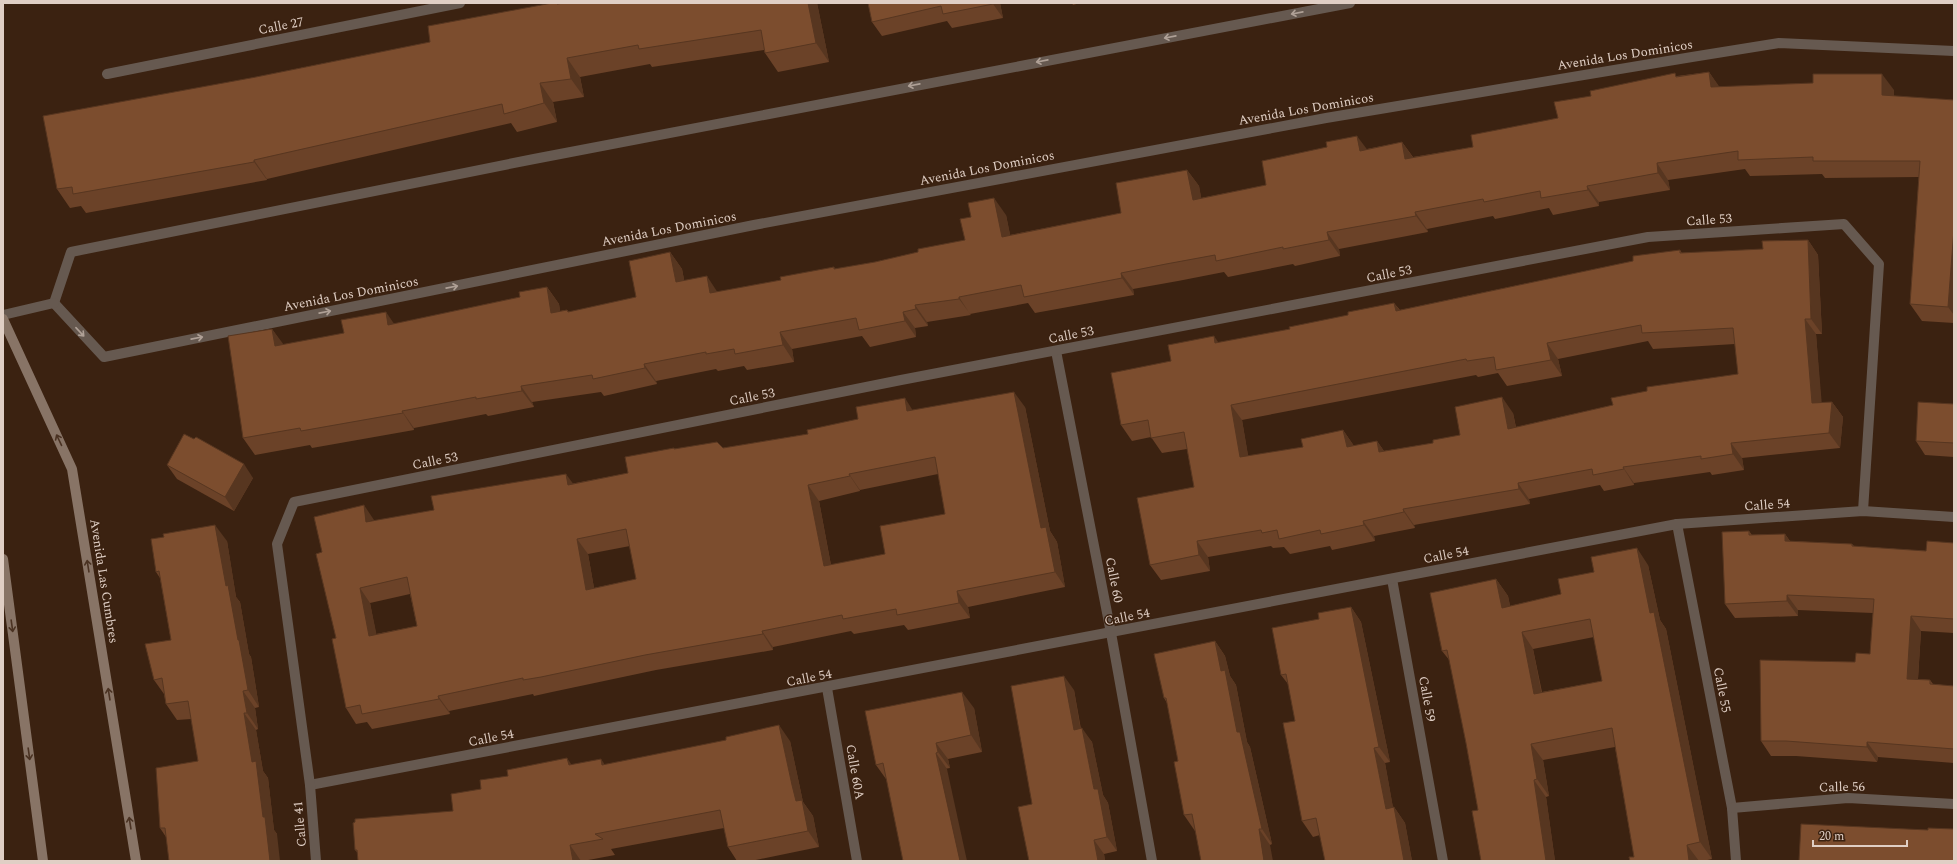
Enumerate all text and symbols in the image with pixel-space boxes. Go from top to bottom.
one-way arrow [1291,9,1304,17]
street label: Calle 27 [257,12,305,40]
one-way arrow [1164,33,1177,41]
street label: Avenida Los Dominicos [1556,34,1694,76]
one-way arrow [1036,57,1049,65]
one-way arrow [908,81,921,89]
street label: Avenida Los Dominicos [1237,87,1375,131]
street label: Avenida Los Dominicos [918,145,1056,191]
street label: Avenida Los Dominicos [600,206,738,252]
street label: Calle 53 [1685,208,1733,232]
street label: Calle 53 [1365,260,1414,288]
street label: Avenida Los Dominicos [282,271,420,317]
one-way arrow [445,282,458,290]
one-way arrow [318,308,331,316]
street label: Calle 53 [1047,321,1096,349]
one-way arrow [76,327,85,337]
one-way arrow [191,334,204,342]
street label: Calle 53 [728,383,777,411]
one-way arrow [55,434,62,446]
street label: Calle 53 [411,447,460,475]
street label: Calle 54 [1743,493,1791,517]
street label: Avenida Las Cumbres [84,517,124,645]
street label: Calle 54 [1422,541,1471,569]
street label: Calle 60 [1100,556,1128,605]
one-way arrow [84,560,92,573]
street label: Calle 54 [1103,603,1152,631]
one-way arrow [8,619,16,632]
street label: Calle 54 [785,664,834,692]
street label: Calle 55 [1708,666,1736,714]
street label: Calle 59 [1413,675,1441,724]
one-way arrow [105,688,113,701]
street label: Calle 54 [467,724,516,752]
street label: Calle 60A [840,743,870,801]
one-way arrow [25,748,33,761]
street label: Calle 56 [1819,777,1866,797]
street label: Calle 41 [288,800,312,848]
one-way arrow [126,816,134,829]
scale bar [1813,822,1907,848]
text: 20 m [1819,827,1844,846]

